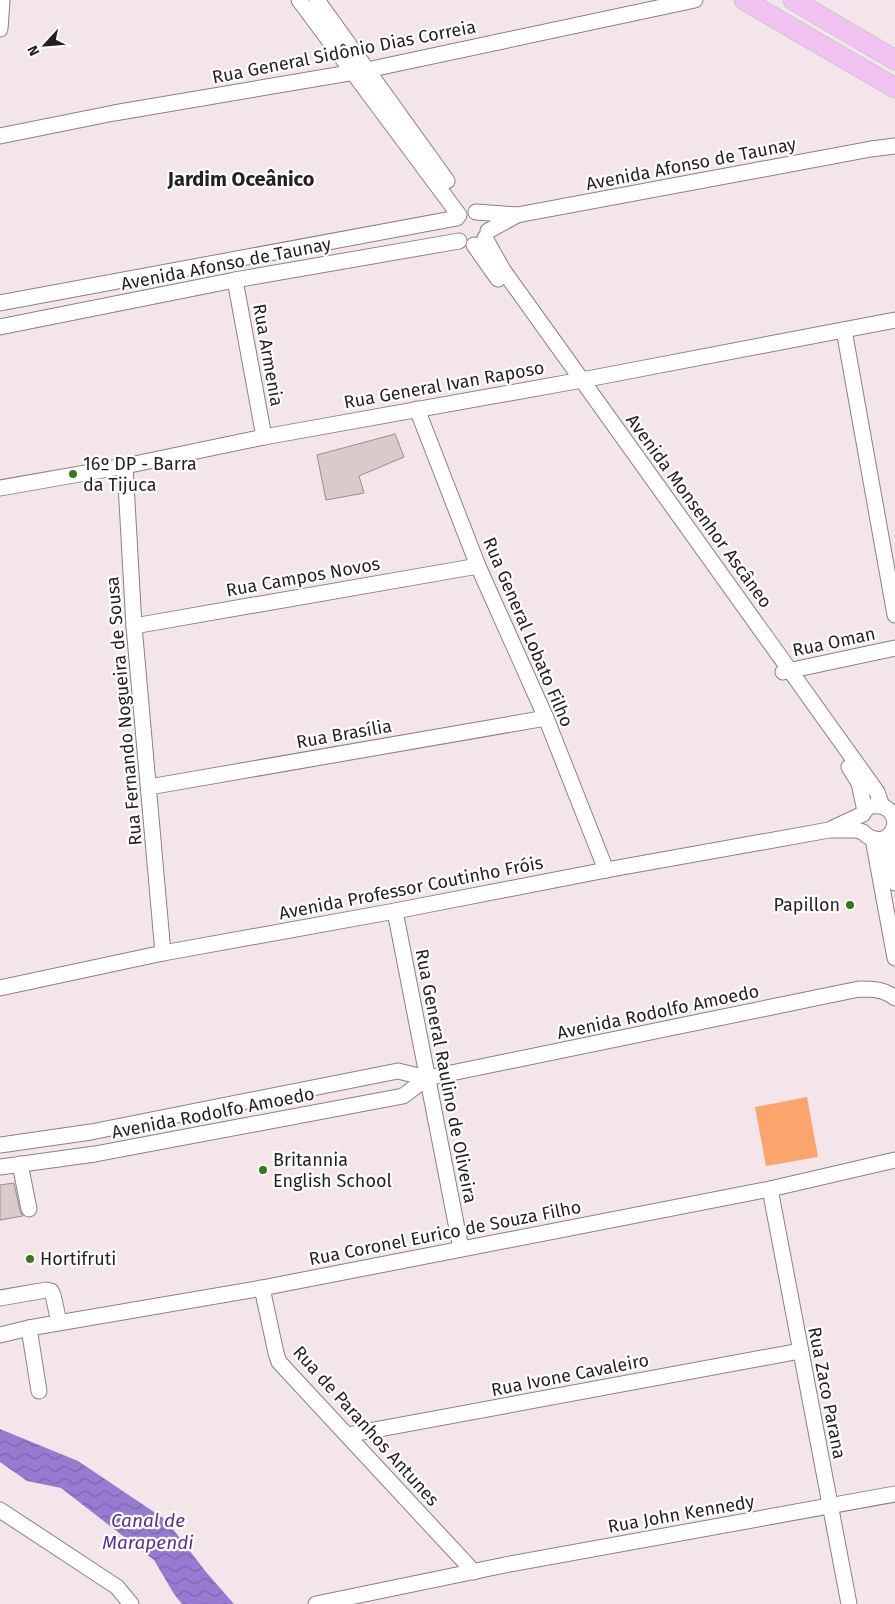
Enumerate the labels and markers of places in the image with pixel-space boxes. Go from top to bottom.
place label: 16º DP - Barra da Tijuca [83,453,197,496]
marker: 16º DP - Barra da Tijuca [67,468,79,480]
place label: Papillon [773,894,840,916]
marker: Papillon [844,899,856,911]
place label: Britannia English School [273,1149,392,1192]
marker: Britannia English School [257,1164,269,1176]
place label: Hortifruti [40,1248,116,1270]
marker: Hortifruti [24,1253,36,1265]

